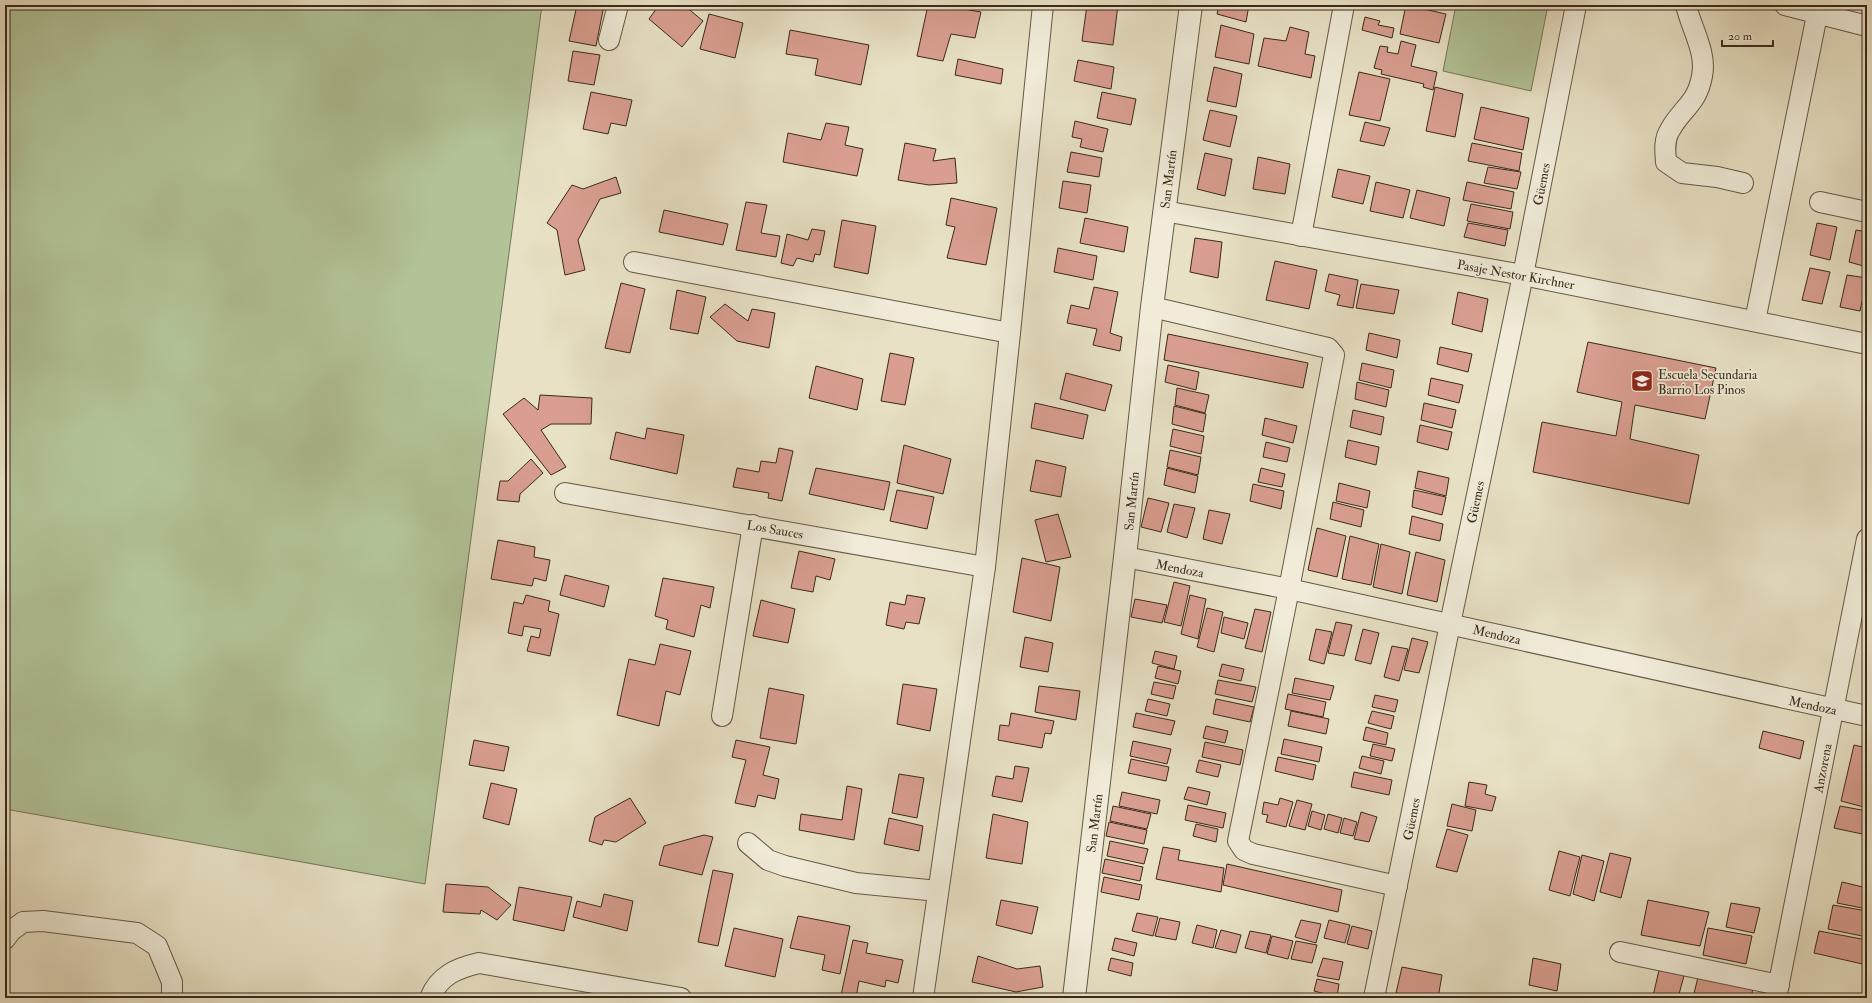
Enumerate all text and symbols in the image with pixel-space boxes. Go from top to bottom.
scale bar [1722,22,1773,48]
text: 20 m [1728,29,1753,44]
street label: San Martín [1157,149,1181,209]
street label: Güemes [1530,161,1554,207]
street label: Pasaje Nestor Kirchner [1456,257,1576,293]
place label: Escuela Secundaria Barrio Los Pinos [1658,367,1758,398]
school or university icon: Escuela Secundaria Barrio Los Pinos [1629,368,1655,394]
street label: San Martín [1121,471,1143,531]
street label: Güemes [1464,479,1488,525]
street label: Los Sauces [745,517,805,543]
street label: Mendoza [1154,556,1206,582]
street label: Mendoza [1471,622,1523,648]
street label: Mendoza [1787,693,1839,719]
street label: Anzorena [1810,742,1836,795]
street label: San Martín [1083,793,1107,853]
street label: Güemes [1400,796,1424,842]

